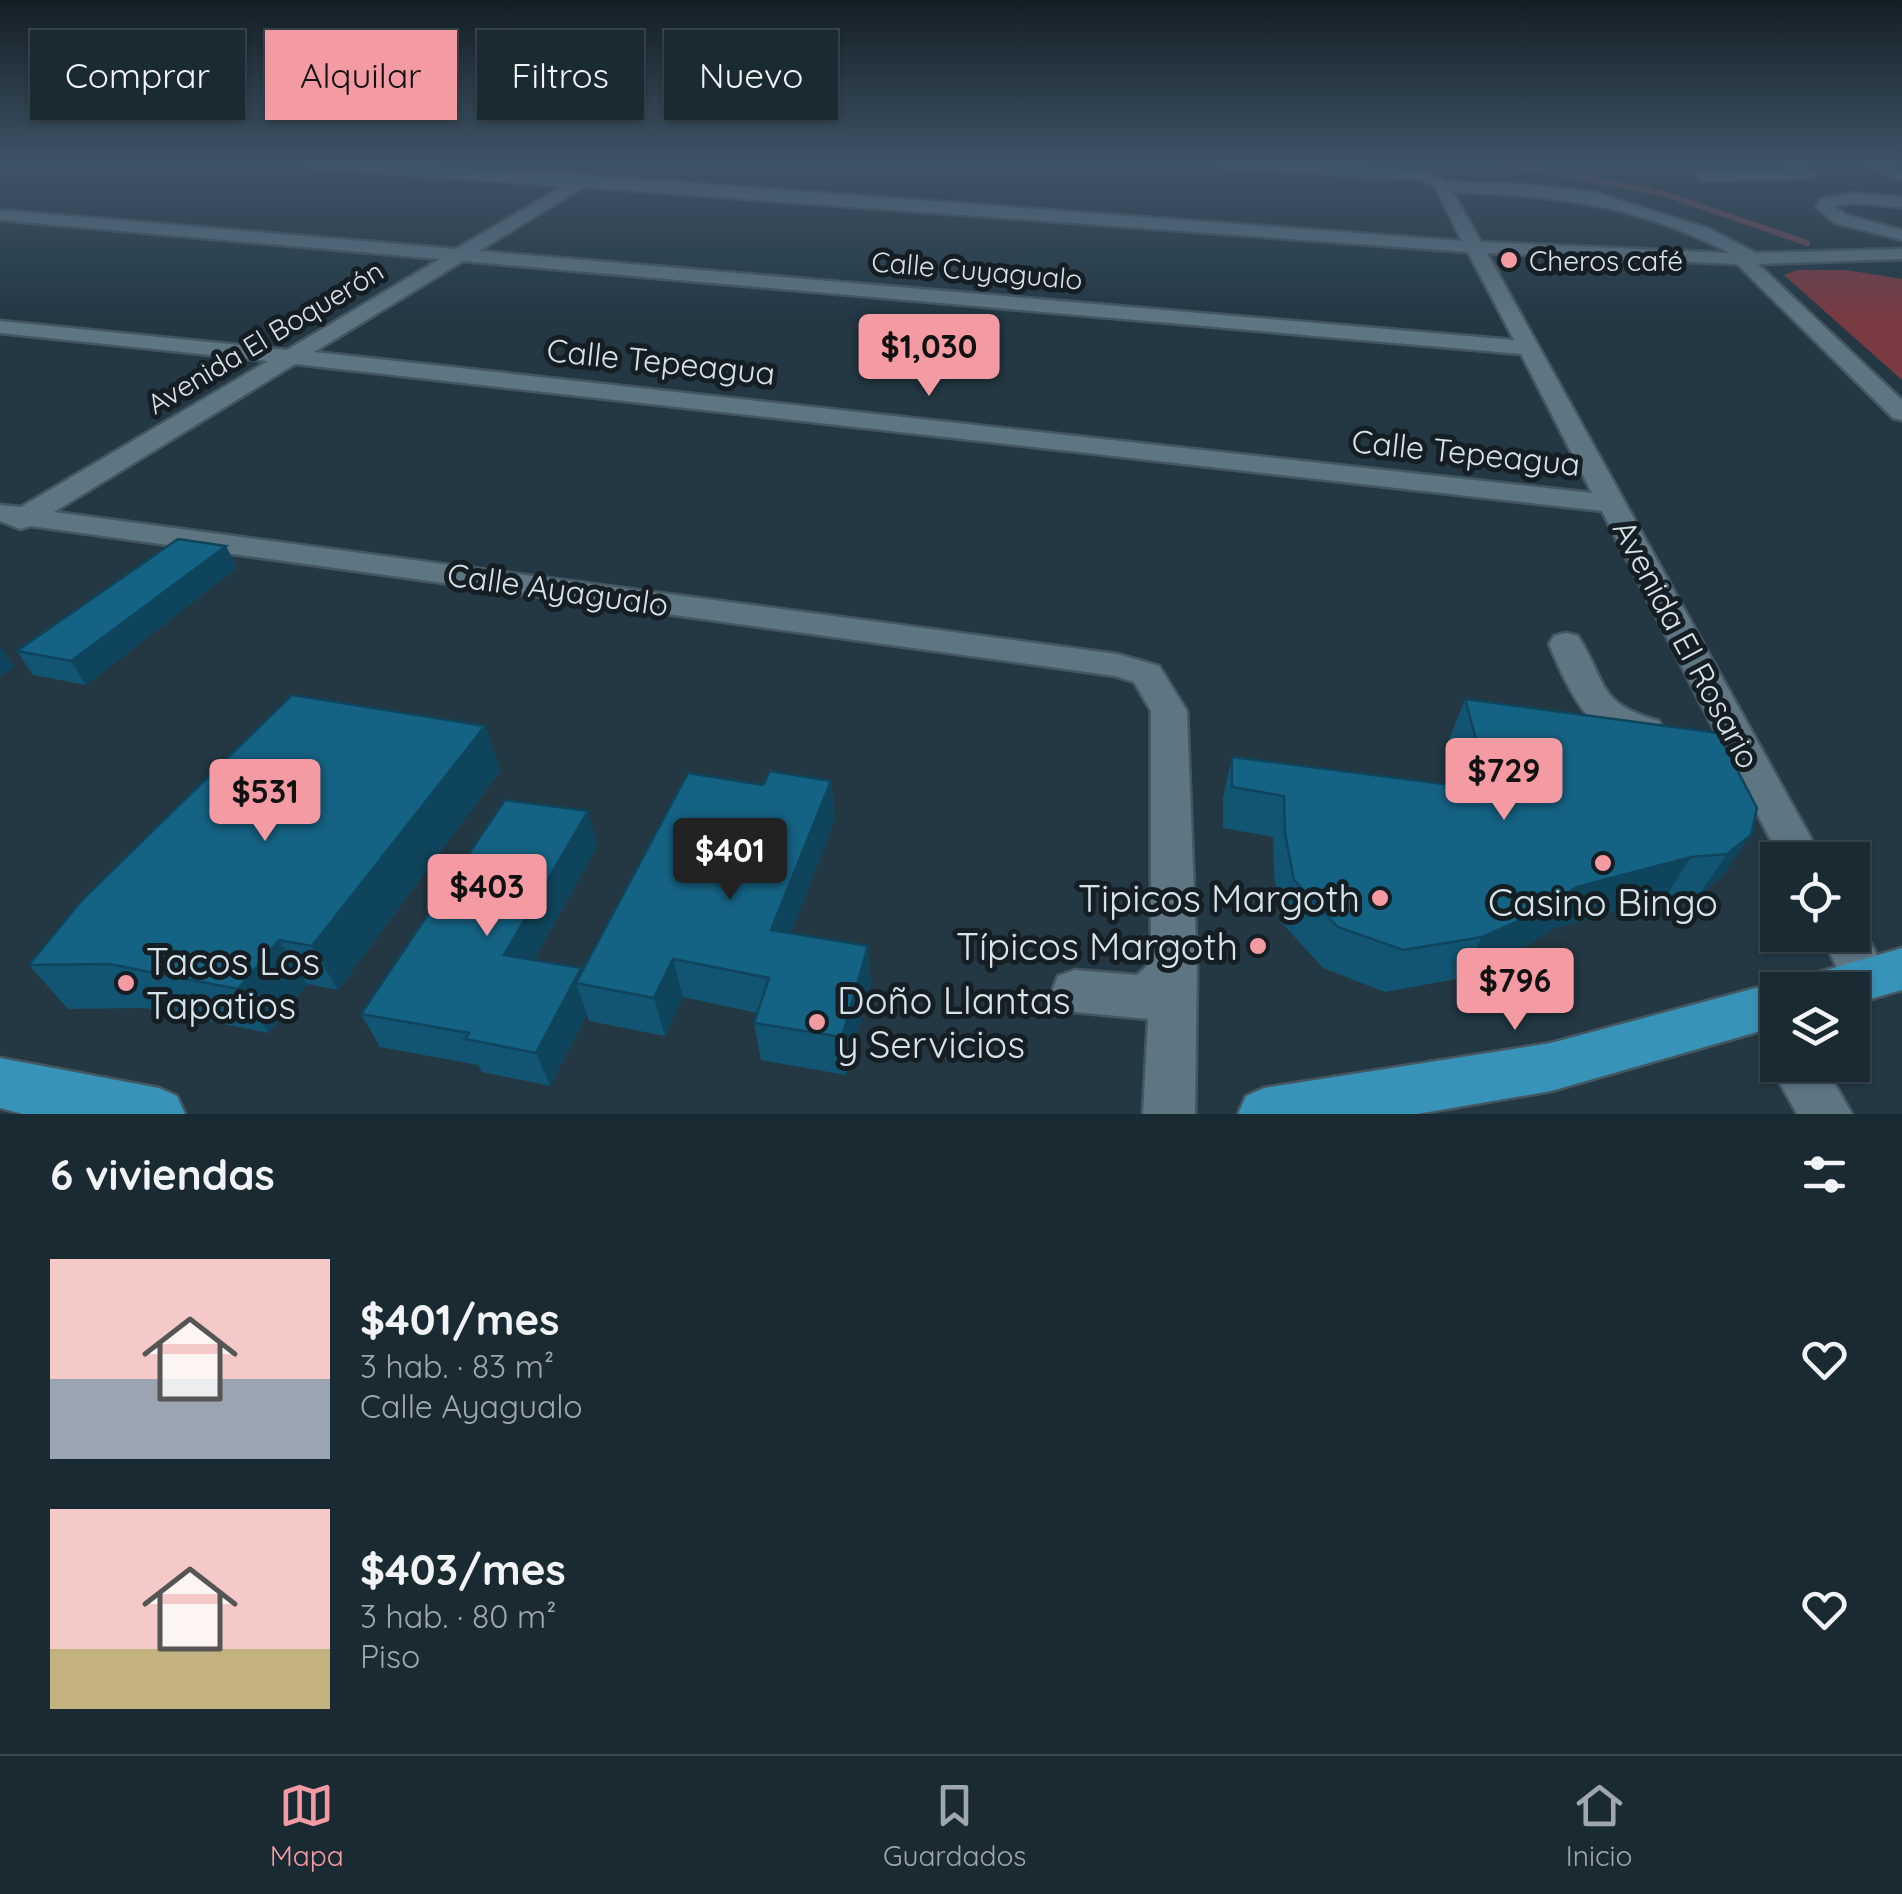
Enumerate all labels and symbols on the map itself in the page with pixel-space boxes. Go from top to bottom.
street label: Calle Cuyagualo [870,243,1084,297]
place label: Cheros café [1529,243,1683,278]
marker: Cheros café [1498,249,1520,271]
street label: Avenida El Boquerón [141,253,389,421]
pin: $1,030 [848,314,1010,399]
street label: Calle Tepeagua [545,329,777,393]
street label: Calle Tepeagua [1350,420,1582,484]
street label: Avenida El Rosario [1605,513,1769,775]
street label: Calle Ayagualo [445,554,671,624]
pin: $729 [1445,738,1563,823]
pin: $531 [206,759,324,844]
pin: $401 [671,818,789,903]
marker: Casino Bingo [1592,852,1614,874]
pin: $403 [428,854,546,939]
place label: Tipicos Margoth [1078,874,1360,922]
place label: Casino Bingo [1488,878,1718,926]
marker: Tipicos Margoth [1369,887,1391,909]
place label: Típicos Margoth [956,922,1238,970]
marker: Típicos Margoth [1247,935,1269,957]
place label: Tacos Los Tapatios [146,937,320,1029]
pin: $796 [1456,948,1574,1033]
marker: Tacos Los Tapatios [115,972,137,994]
place label: Doño Llantas y Servicios [837,976,1071,1068]
marker: Doño Llantas y Servicios [806,1011,828,1033]

